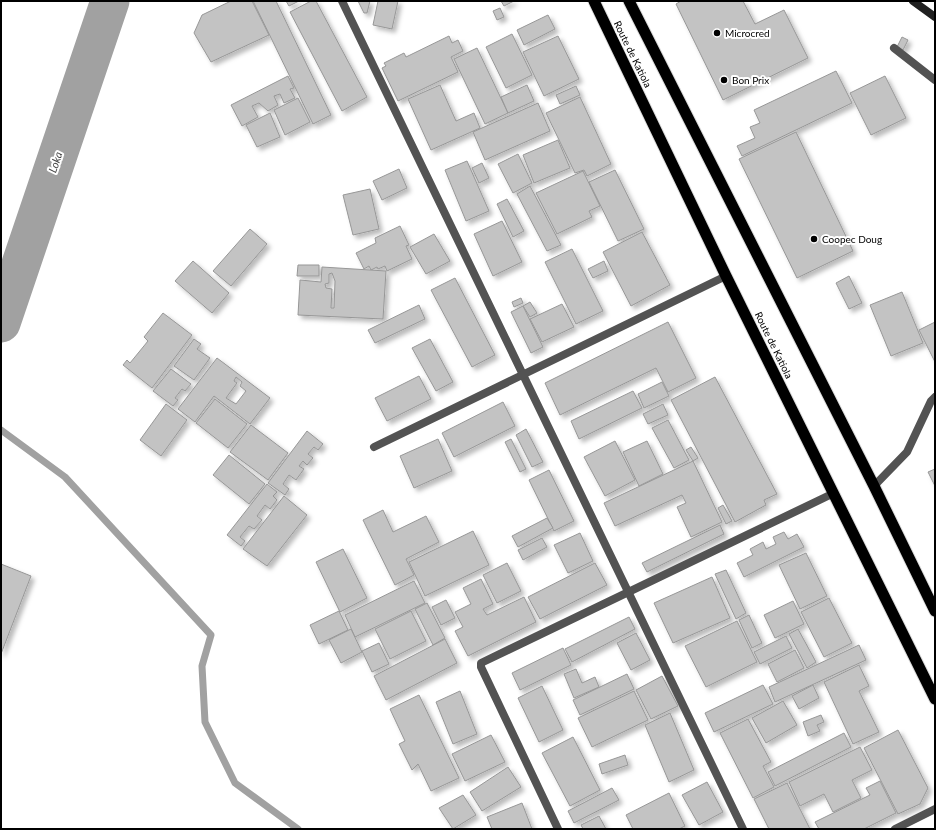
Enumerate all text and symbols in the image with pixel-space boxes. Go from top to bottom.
street label: Route de Katiola [612,19,654,89]
place label: Microcred [725,27,770,39]
marker: Microcred [712,28,722,38]
place label: Bon Prix [732,74,769,86]
marker: Bon Prix [719,75,729,85]
water label: Loka [45,150,65,174]
place label: Coopec Doug [822,233,882,245]
marker: Coopec Doug [809,234,819,244]
street label: Route de Katiola [753,310,795,380]

